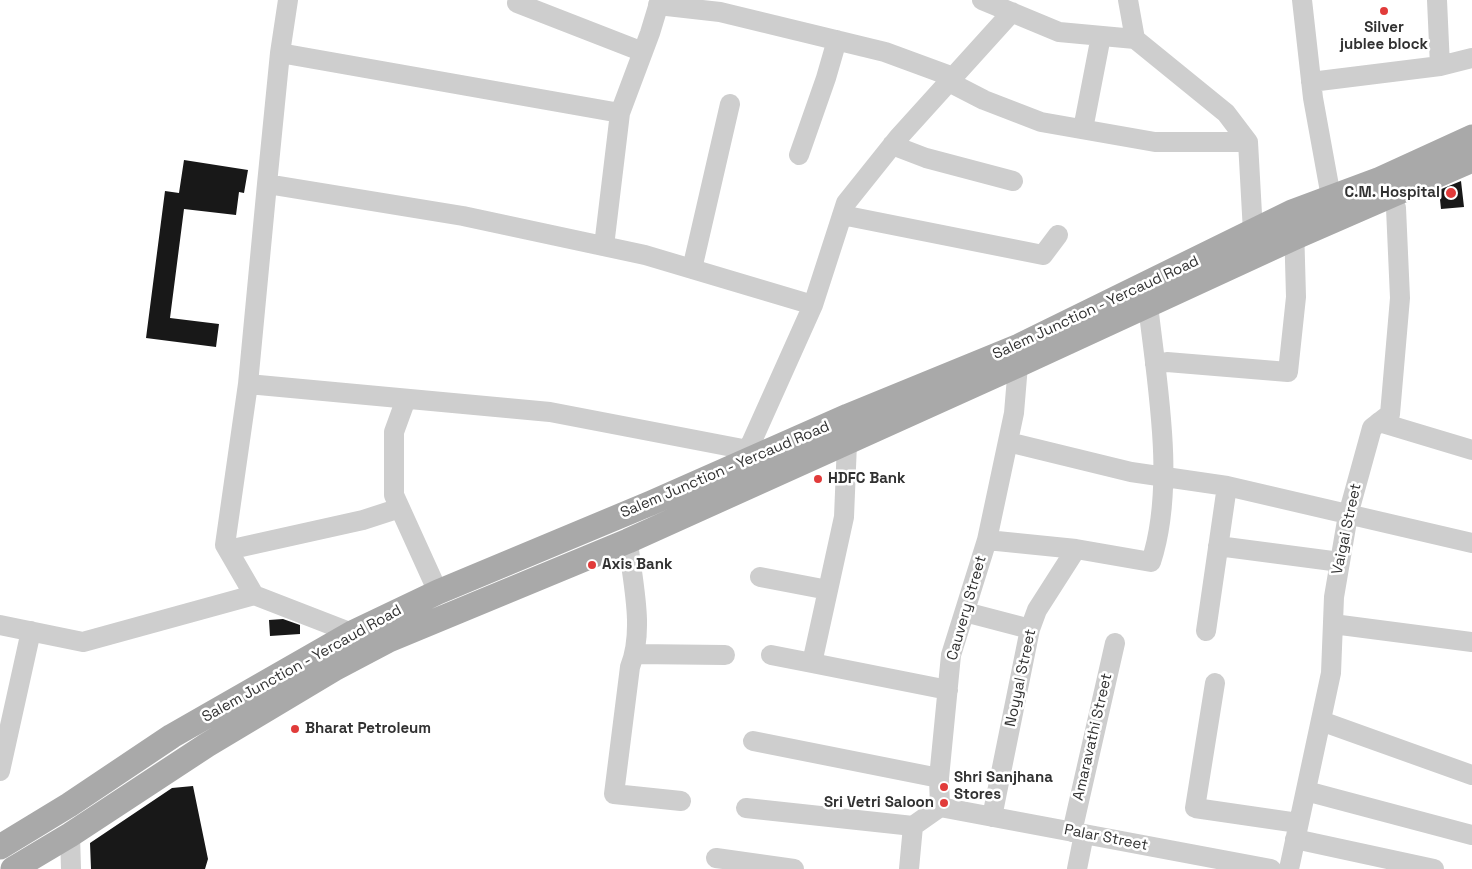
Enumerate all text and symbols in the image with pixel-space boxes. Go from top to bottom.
marker: Silver jublee block [1378,5,1390,17]
place label: Silver jublee block [1340,19,1428,54]
place label: C.M. Hospital [1344,184,1440,202]
marker: C.M. Hospital [1444,186,1458,200]
street label: Salem Junction - Yercaud Road [990,252,1202,364]
street label: Salem Junction - Yercaud Road [618,418,832,522]
place label: HDFC Bank [828,470,906,488]
marker: HDFC Bank [812,473,824,485]
street label: Vaigai Street [1329,482,1365,576]
street label: Cauvery Street [943,553,991,663]
place label: Axis Bank [602,556,672,574]
marker: Axis Bank [586,559,598,571]
street label: Salem Junction - Yercaud Road [199,602,405,726]
street label: Noyyal Street [1002,627,1040,729]
street label: Amaravathi Street [1070,672,1116,802]
place label: Bharat Petroleum [305,720,431,738]
marker: Bharat Petroleum [289,723,301,735]
place label: Shri Sanjhana Stores [954,769,1053,804]
marker: Shri Sanjhana Stores [938,781,950,793]
place label: Sri Vetri Saloon [824,794,934,812]
marker: Sri Vetri Saloon [938,797,950,809]
street label: Palar Street [1063,821,1149,855]

